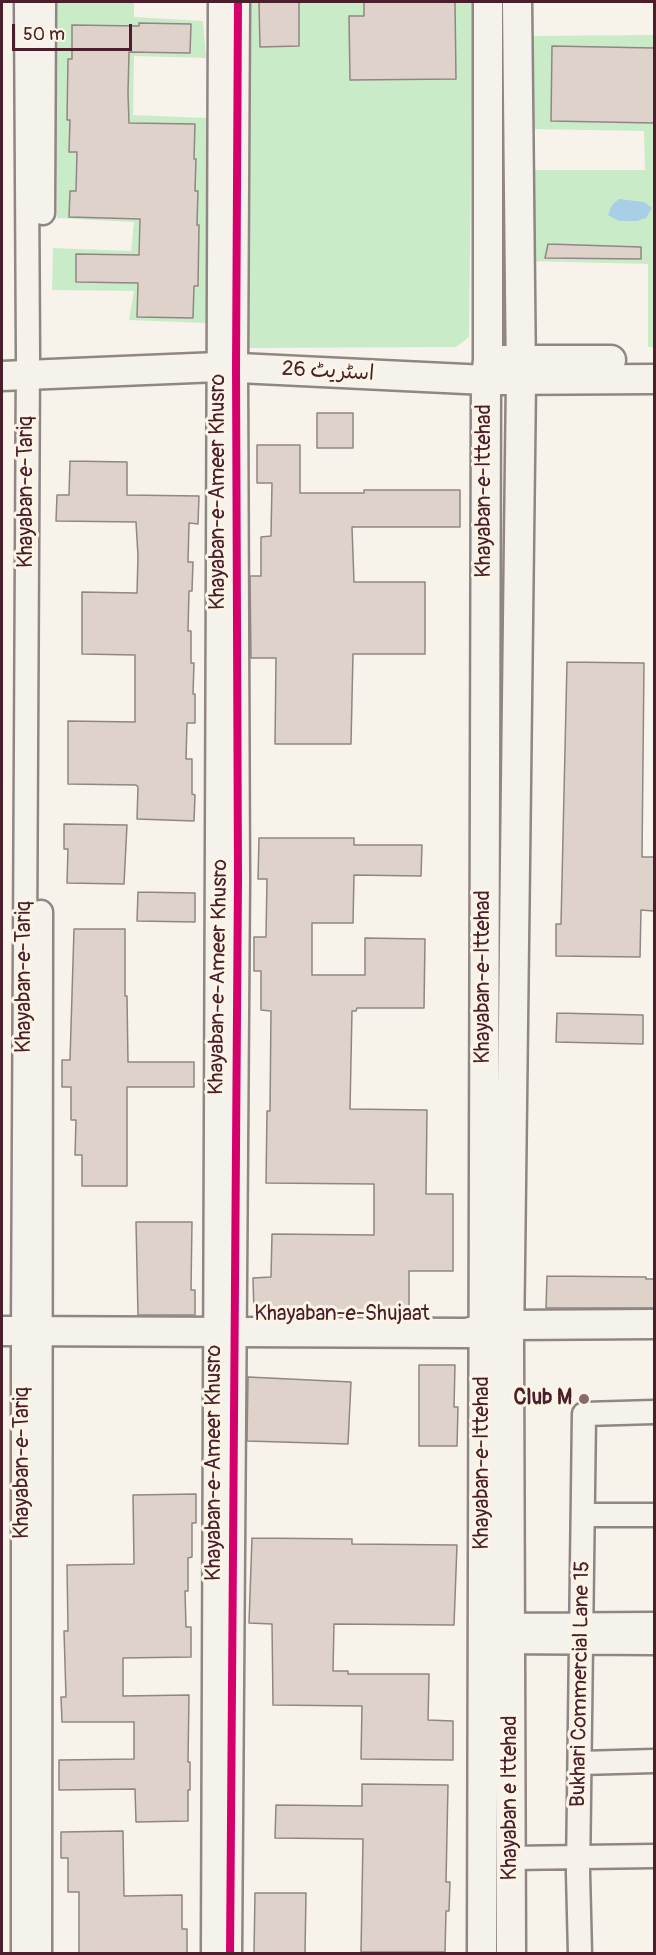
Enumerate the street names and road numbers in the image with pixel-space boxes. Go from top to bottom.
street label: اسٹریٹ 26 [281,357,375,387]
street label: Khayaban-e-Ameer Khusro [206,374,232,610]
street label: Khayaban-e-Ittehad [472,404,498,578]
street label: Khayaban-e-Tariq [14,416,40,568]
street label: Khayaban-e-Ameer Khusro [204,859,234,1095]
street label: Khayaban-e-Ittehad [471,890,497,1064]
street label: Khayaban-e-Tariq [12,901,38,1053]
street label: Khayaban-e-Shujaat [254,1302,430,1328]
street label: Khayaban-e-Ameer Khusro [202,1345,228,1581]
street label: Khayaban-e-Ittehad [470,1376,496,1550]
street label: Khayaban-e-Tariq [10,1387,36,1539]
street label: Bukhari Commercial Lane 15 [566,1561,596,1807]
street label: Khayaban e Ittehad [498,1716,524,1880]

